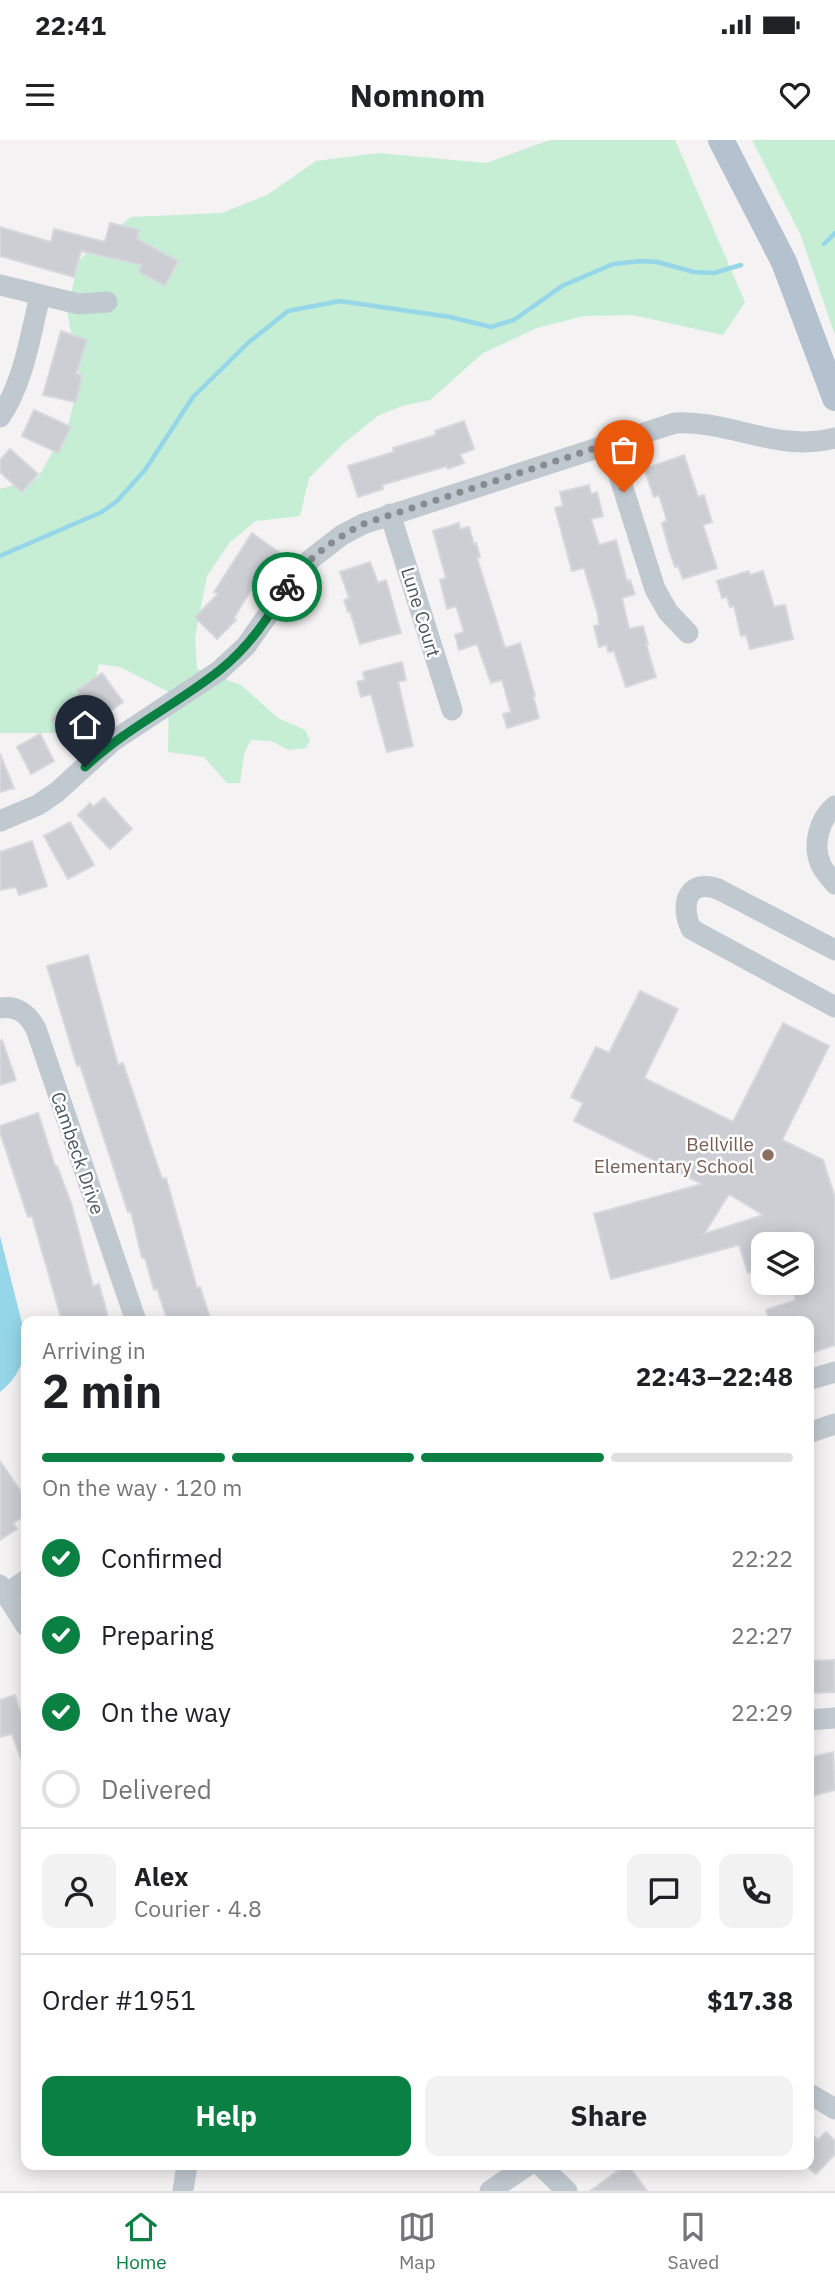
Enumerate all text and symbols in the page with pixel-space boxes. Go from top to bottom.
text: 22:41 [35,8,106,42]
text: Nomnom [350,74,485,116]
icon: menu [21,76,59,114]
icon: heart [776,76,814,114]
pin [594,420,654,492]
icon: bag [605,431,643,469]
courier [252,552,322,622]
street label: Lune Court [396,564,446,660]
icon: bike [268,568,306,606]
pin [55,695,115,767]
icon: home [66,706,104,744]
street label: Cambeck Drive [46,1089,110,1217]
place label: Bellville Elementary School [594,1132,754,1178]
marker: Bellville Elementary School [760,1147,776,1163]
map controls [751,1232,814,1295]
button: layers [751,1232,814,1295]
text: Arriving in [42,1335,146,1365]
text: 22:43–22:48 [636,1359,793,1393]
text: 2 min [42,1361,162,1421]
text: On the way · 120 m [42,1472,242,1502]
icon: check [42,1539,80,1577]
text: Confirmed [101,1541,223,1575]
text: 22:22 [731,1543,793,1573]
icon: check [42,1616,80,1654]
text: Preparing [101,1618,214,1652]
text: 22:27 [731,1620,793,1650]
icon: check [42,1693,80,1731]
text: On the way [101,1695,231,1729]
text: 22:29 [731,1697,793,1727]
text: Delivered [101,1772,212,1806]
button: person [42,1854,116,1928]
button: chat [627,1854,701,1928]
button: phone [719,1854,793,1928]
text: Alex [134,1859,188,1893]
text: Courier · 4.8 [134,1893,262,1923]
text: Order #1951 [42,1983,196,2017]
text: $17.38 [707,1983,793,2017]
button: Help [42,2076,411,2156]
button: Share [425,2076,793,2156]
tab: Home [116,2208,167,2274]
tab: Map [398,2208,436,2274]
tab: Saved [668,2208,719,2274]

